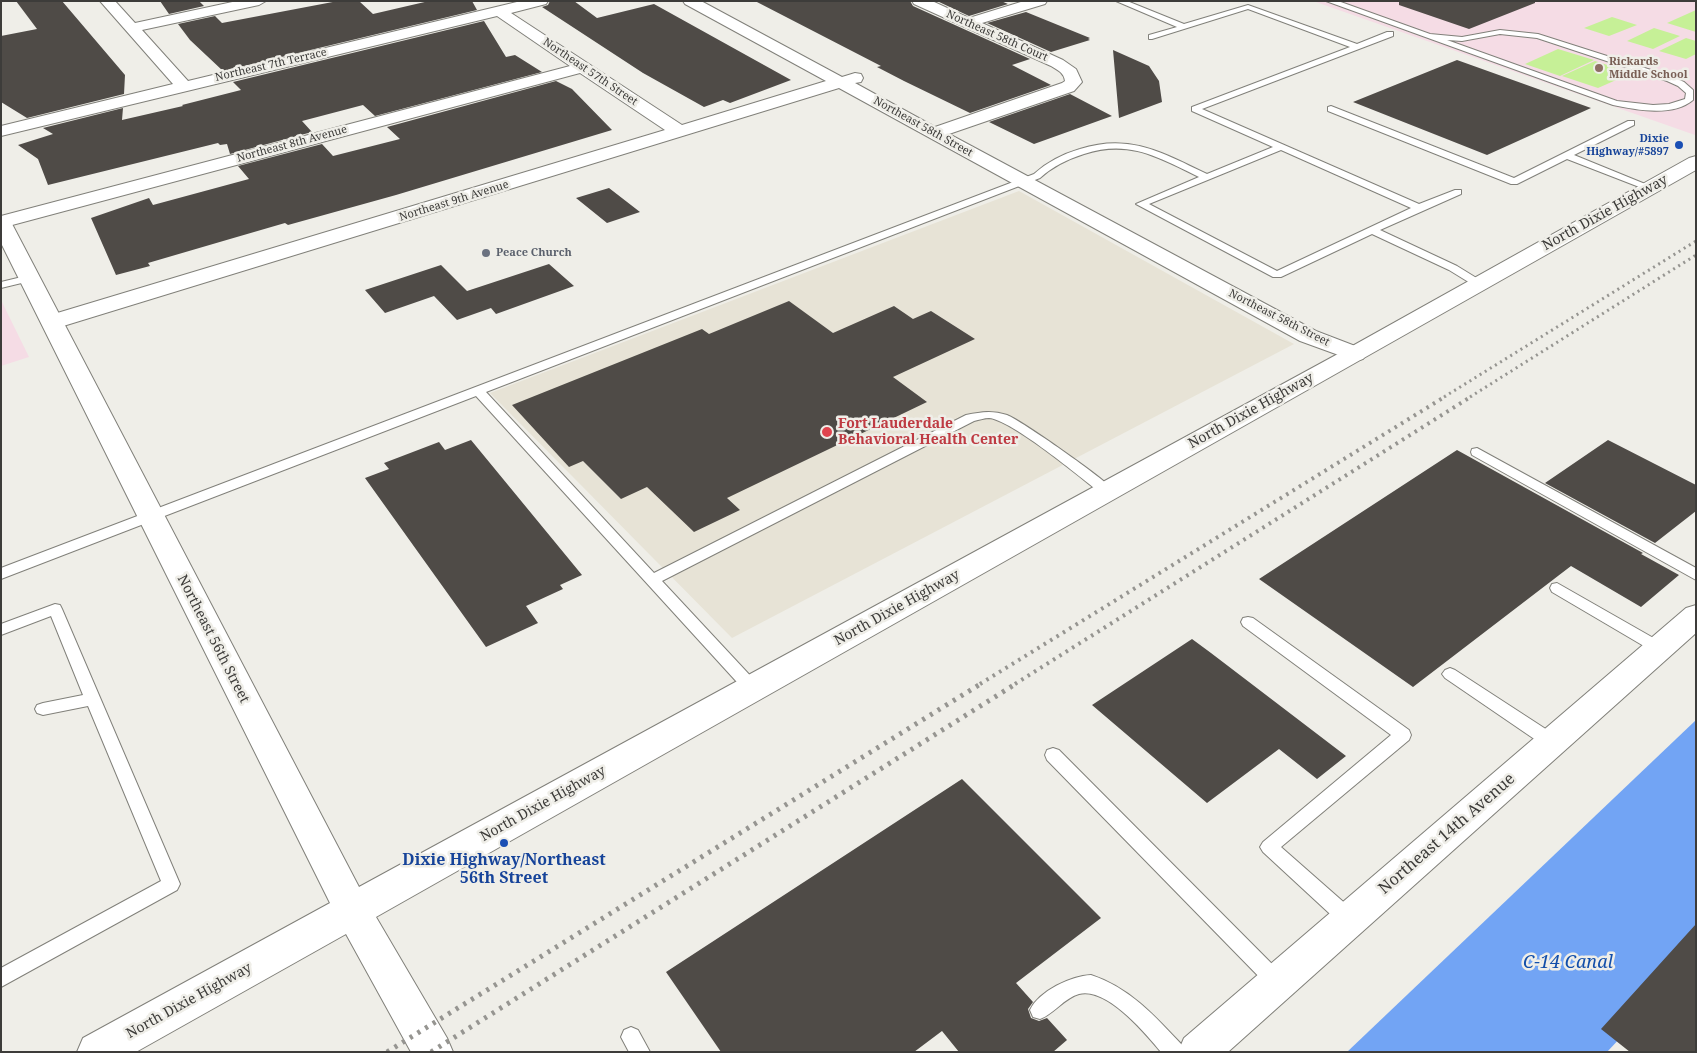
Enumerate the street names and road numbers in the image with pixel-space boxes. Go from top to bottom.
street label: Northeast 58th Court [944,8,1050,64]
street label: Northeast 57th Street [540,35,640,109]
street label: Northeast 7th Terrace [214,46,328,84]
street label: Northeast 58th Street [871,94,975,160]
street label: Northeast 8th Avenue [235,123,349,165]
street label: North Dixie Highway [1539,172,1671,254]
street label: Northeast 9th Avenue [398,178,510,224]
street label: Northeast 58th Street [1226,287,1332,349]
street label: North Dixie Highway [1185,370,1317,452]
street label: North Dixie Highway [831,567,963,649]
street label: Northeast 56th Street [173,572,253,706]
street label: North Dixie Highway [477,763,609,845]
street label: Northeast 14th Avenue [1375,770,1519,898]
street label: North Dixie Highway [123,960,255,1042]

